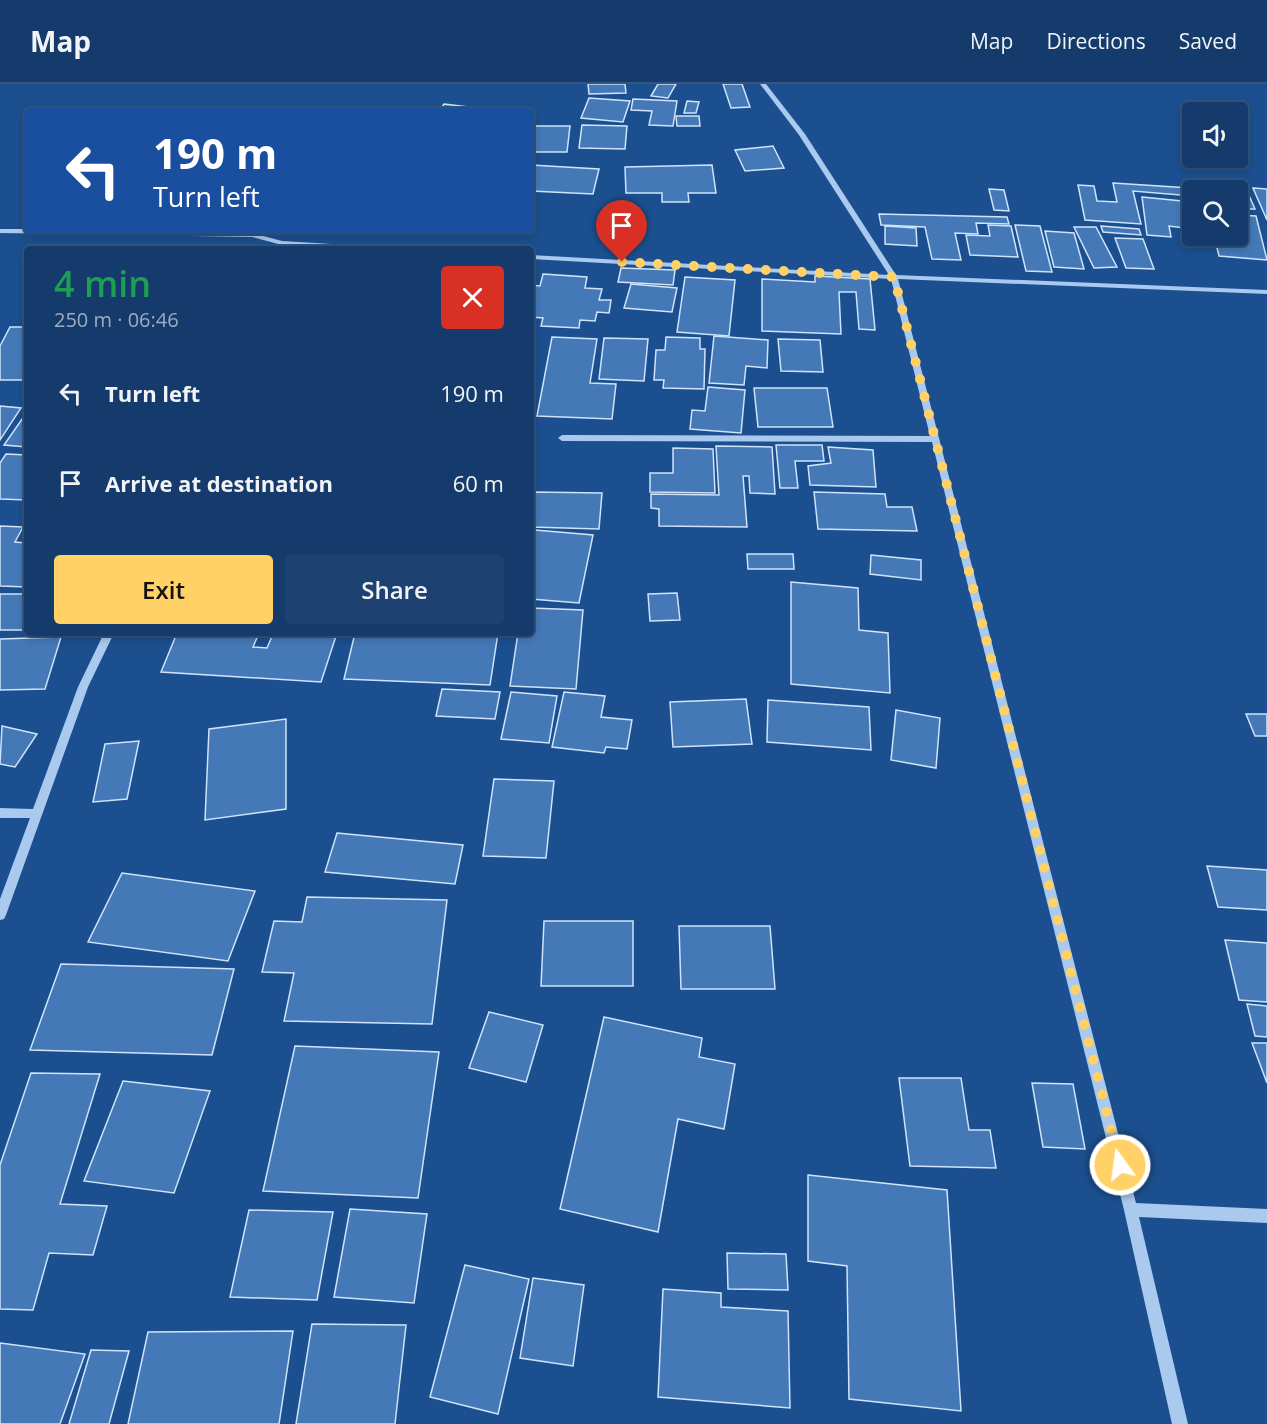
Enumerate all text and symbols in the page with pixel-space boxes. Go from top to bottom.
text: Map [30,22,91,60]
text: Map [970,27,1013,55]
text: Directions [1046,27,1146,55]
text: Saved [1179,27,1237,55]
map controls [1182,102,1248,246]
button: sound [1182,102,1248,168]
text: 190 m [153,124,277,181]
icon: left [54,132,132,210]
text: Turn left [153,178,260,215]
button: search [1182,180,1248,246]
pin [596,200,647,262]
icon: arrive [605,209,638,242]
text: 4 min [54,259,151,308]
button: close [441,266,504,329]
text: 250 m · 06:46 [54,306,179,333]
icon: left [54,377,87,410]
text: Turn left [105,378,200,408]
text: 190 m [440,378,504,408]
icon: arrive [54,467,87,500]
text: Arrive at destination [105,468,333,498]
text: 60 m [453,468,504,498]
button: Exit [54,555,273,624]
button: Share [285,555,504,624]
position arrow [1088,1133,1152,1197]

